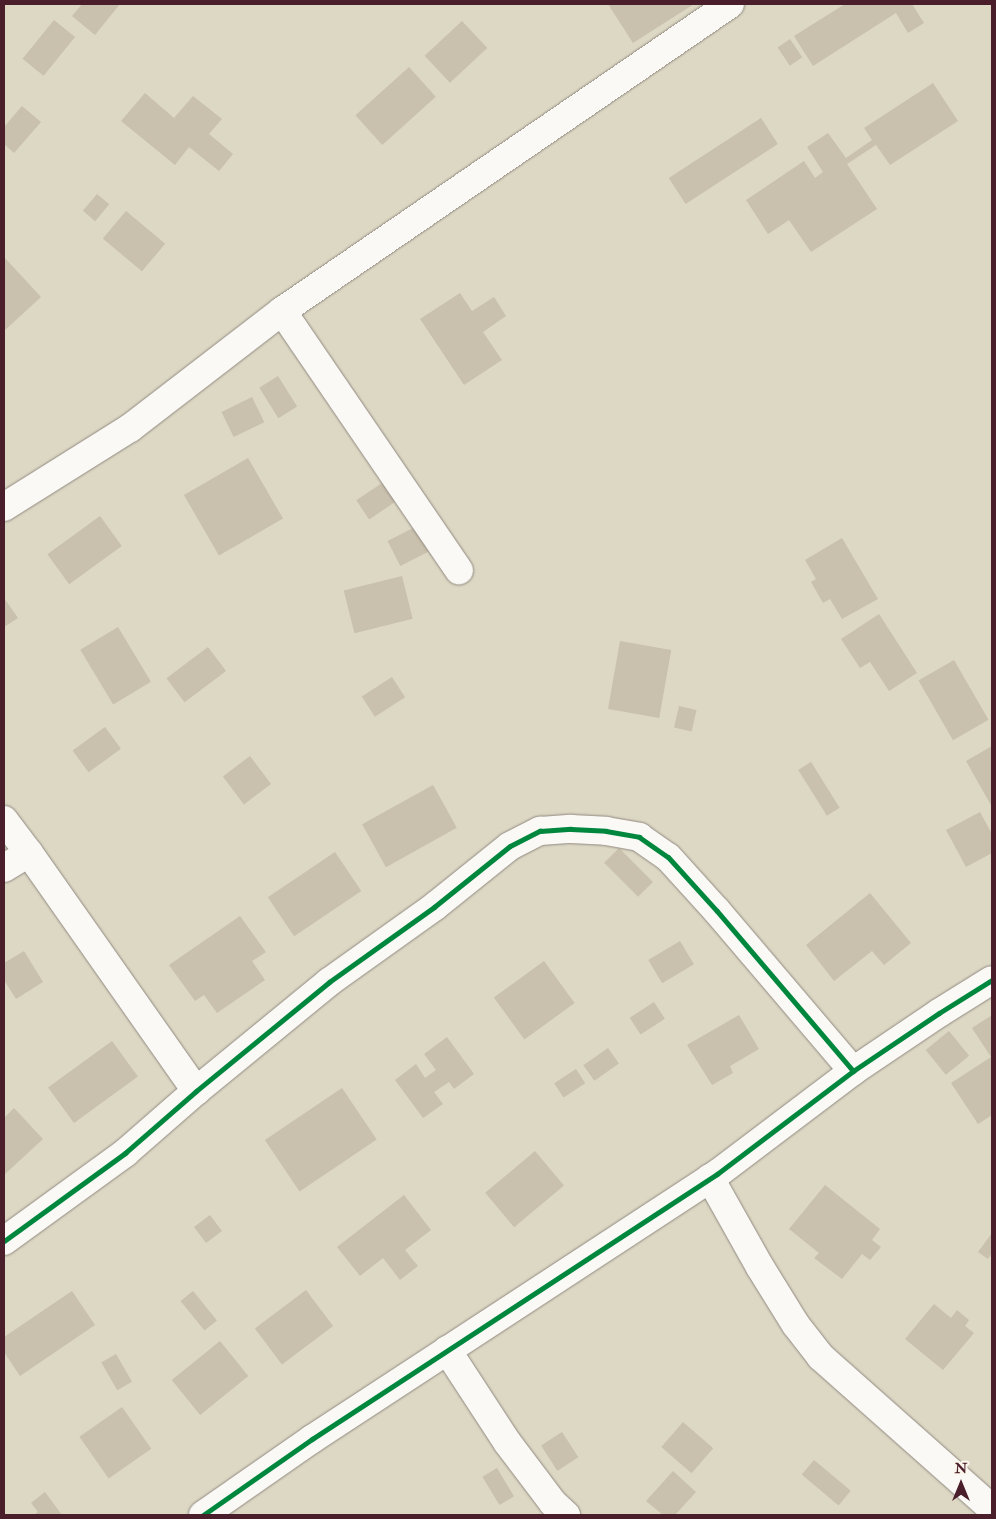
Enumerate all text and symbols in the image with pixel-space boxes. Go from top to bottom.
north arrow [936,1459,986,1509]
text: N [955,1460,967,1477]

